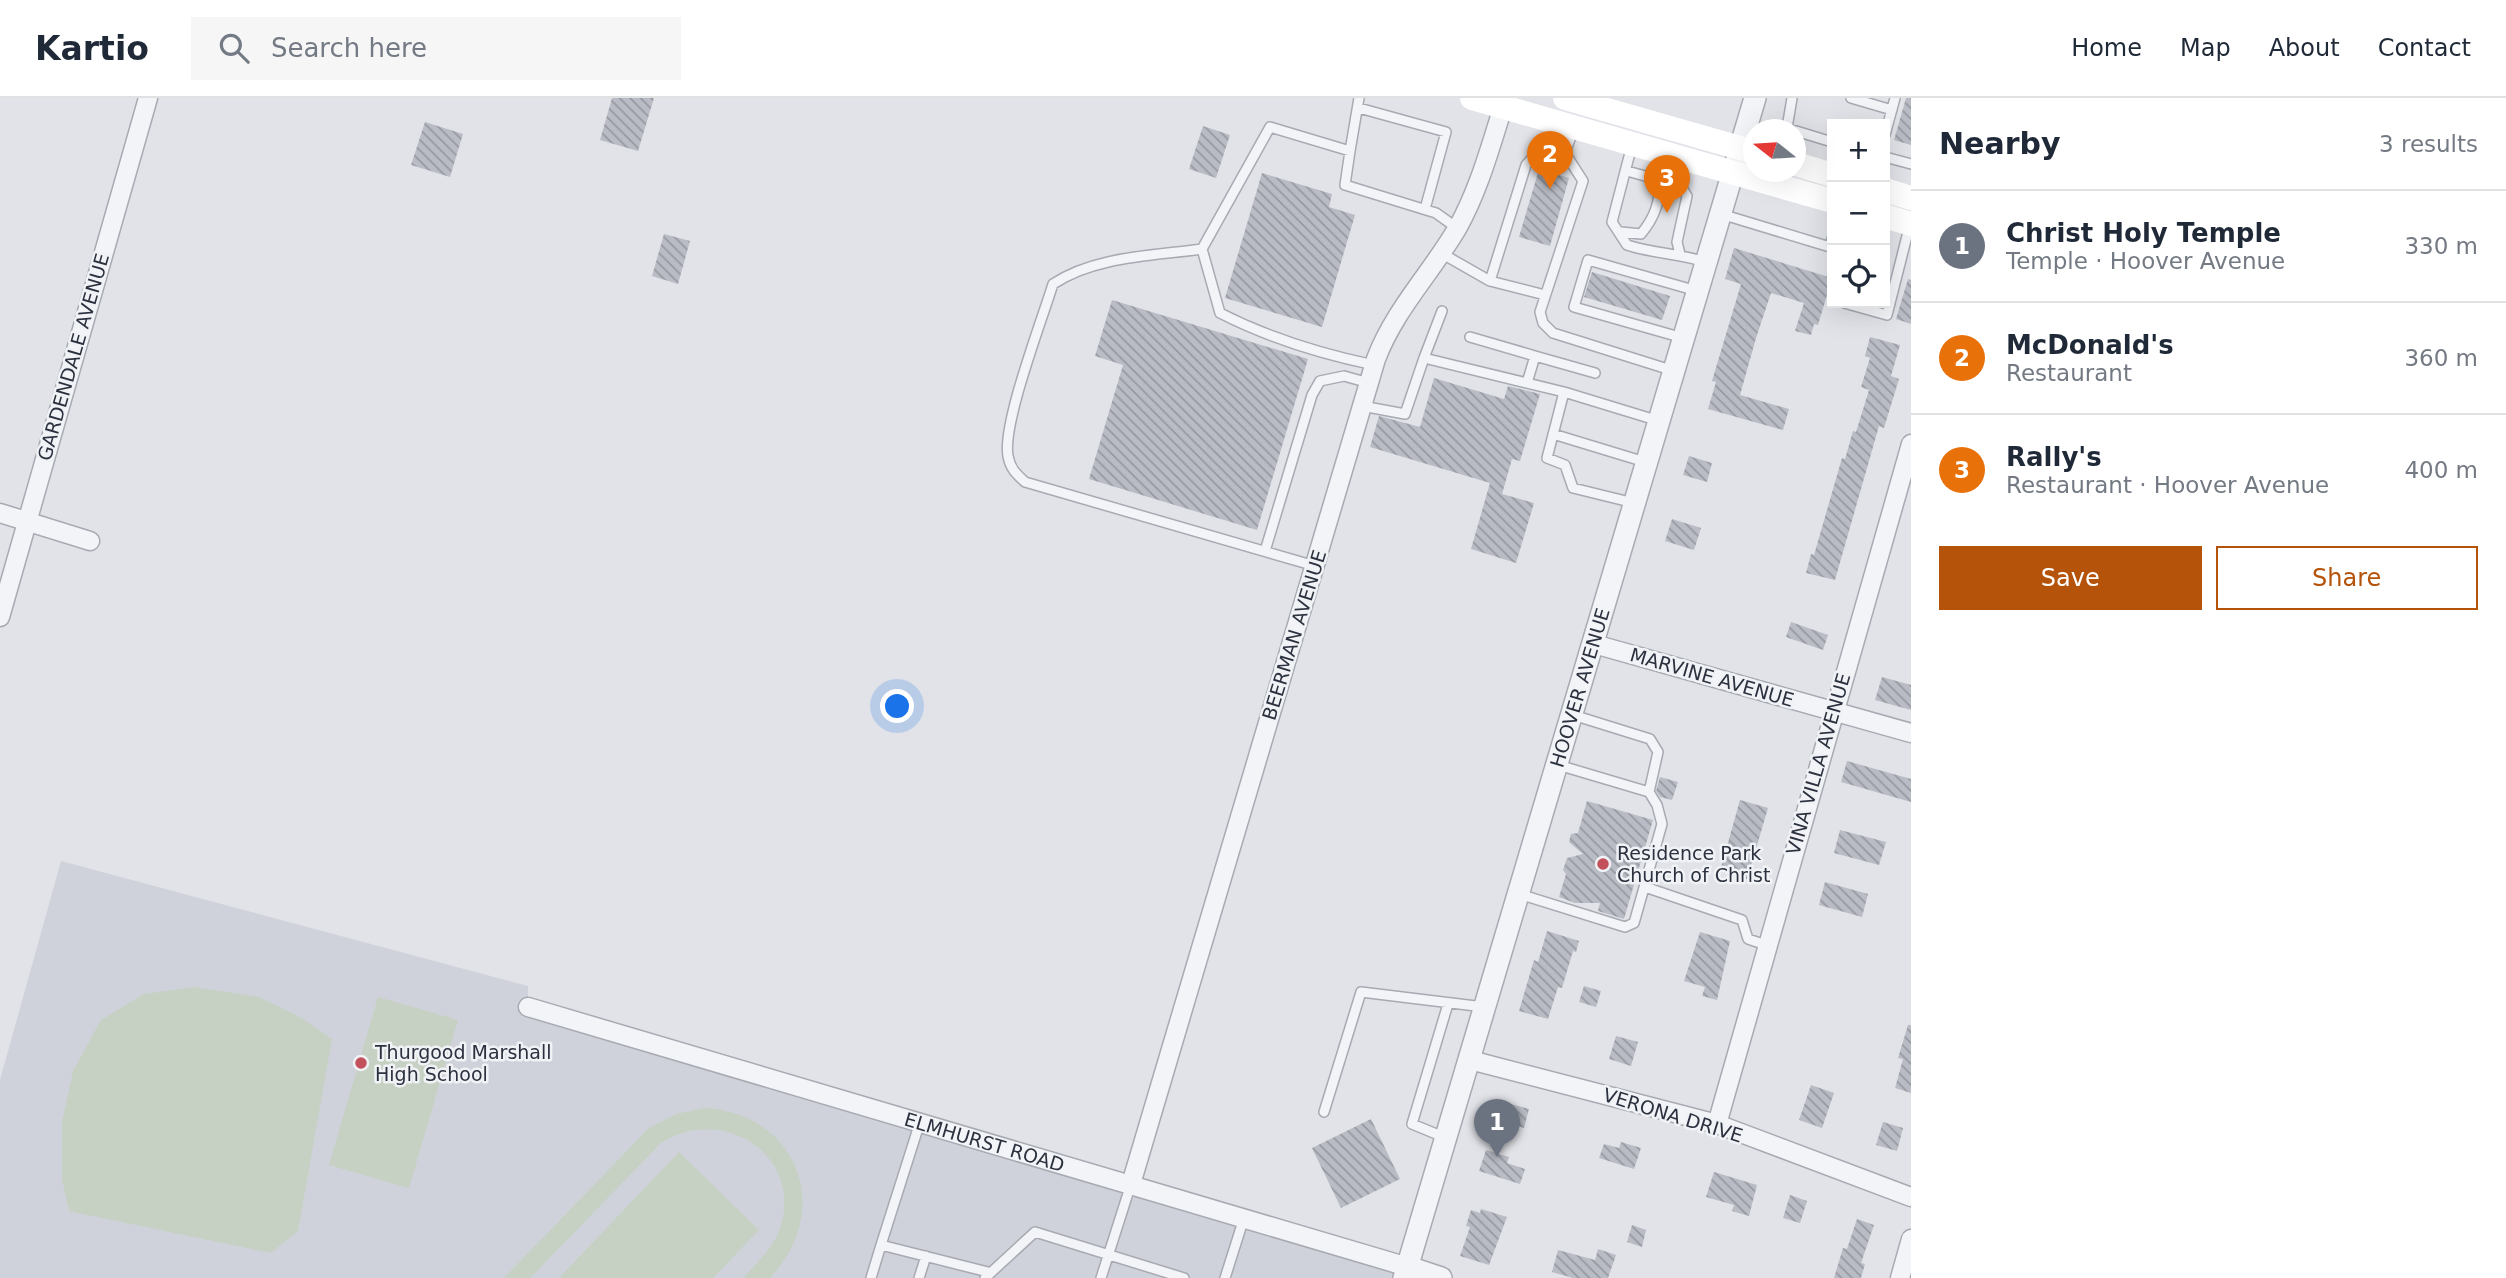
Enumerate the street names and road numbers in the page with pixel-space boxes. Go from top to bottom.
street label: GARDENDALE AVENUE [33,251,113,463]
street label: BEERMAN AVENUE [1258,547,1330,723]
street label: HOOVER AVENUE [1546,605,1614,770]
street label: MARVINE AVENUE [1628,643,1796,711]
street label: VINA VILLA AVENUE [1782,671,1854,857]
street label: VERONA DRIVE [1601,1083,1745,1147]
street label: ELMHURST ROAD [902,1108,1067,1176]

